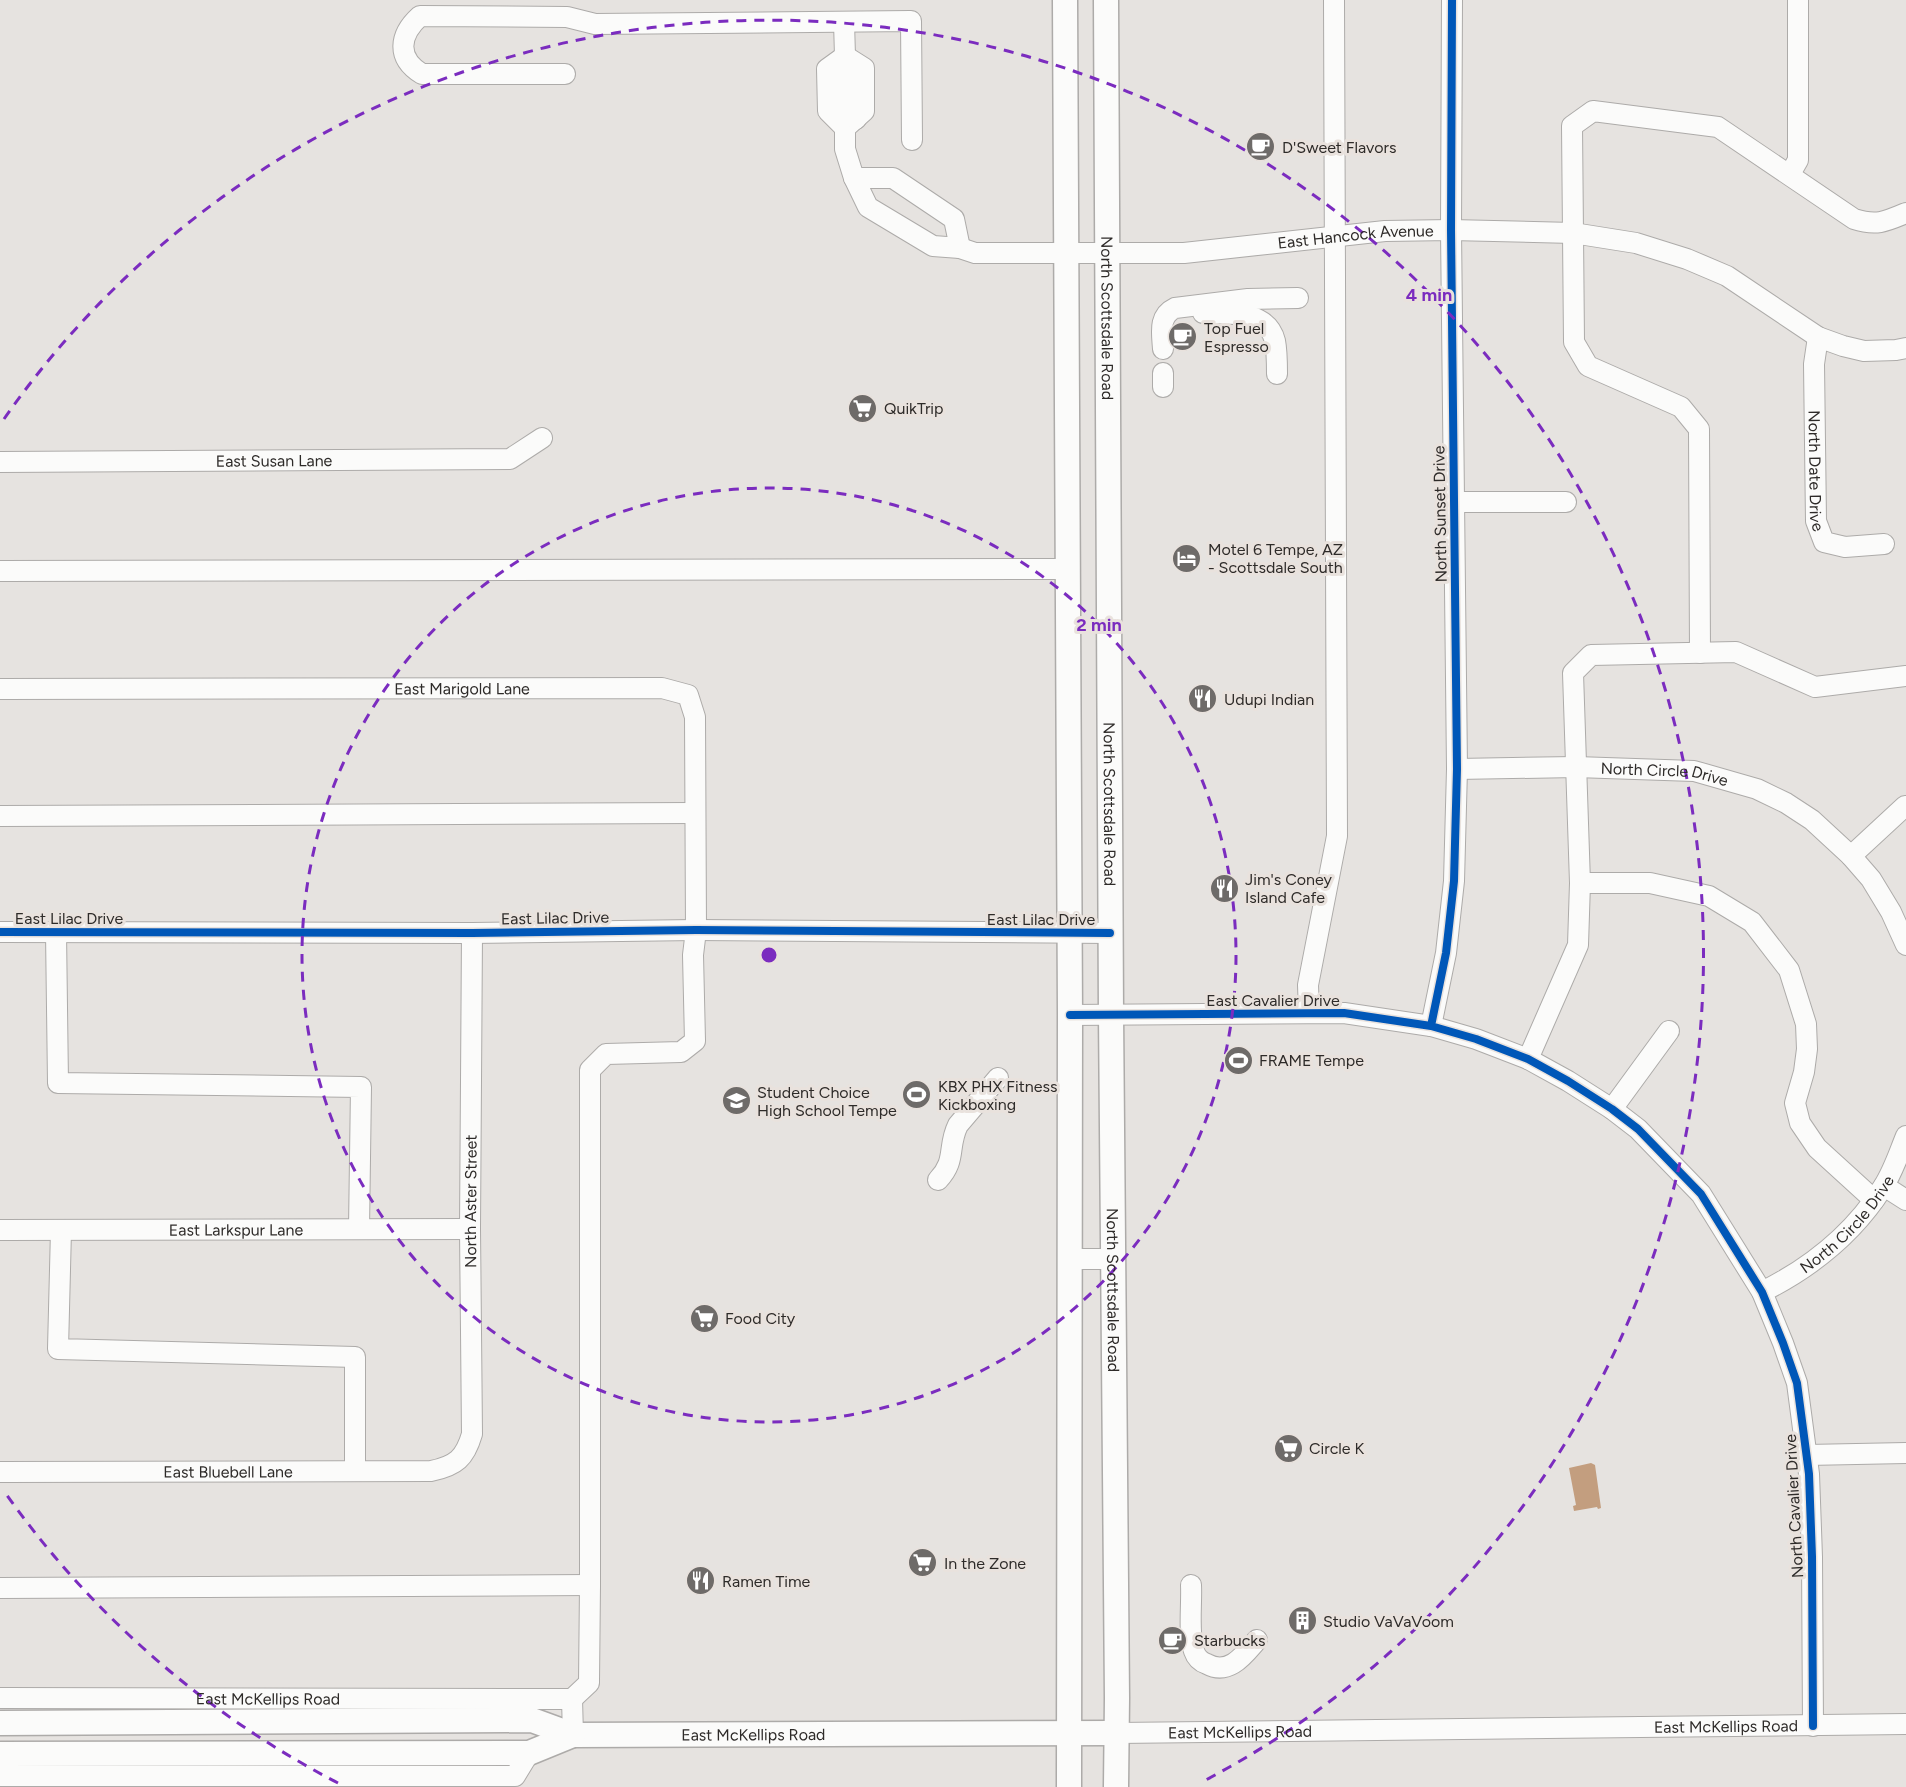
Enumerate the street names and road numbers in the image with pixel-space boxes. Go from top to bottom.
street label: East Hancock Avenue [1277,221,1434,252]
street label: North Scottsdale Road [1098,236,1117,400]
street label: North Date Drive [1805,410,1829,534]
street label: North Sunset Drive [1429,445,1451,583]
street label: East Susan Lane [216,451,333,470]
street label: East Marigold Lane [394,679,530,698]
street label: North Scottsdale Road [1100,722,1120,886]
street label: North Circle Drive [1600,758,1731,790]
street label: East Lilac Drive [501,908,610,928]
street label: East Lilac Drive [15,909,123,928]
street label: East Lilac Drive [987,910,1095,929]
street label: East Cavalier Drive [1206,991,1340,1010]
street label: North Aster Street [460,1135,480,1268]
street label: North Circle Drive [1796,1172,1898,1277]
street label: North Scottsdale Road [1103,1208,1124,1372]
street label: East Larkspur Lane [169,1220,303,1239]
street label: North Cavalier Drive [1781,1433,1807,1578]
street label: East Bluebell Lane [163,1462,293,1481]
street label: East McKellips Road [196,1689,340,1708]
street label: East McKellips Road [1654,1716,1798,1736]
street label: East McKellips Road [1168,1721,1312,1742]
street label: East McKellips Road [681,1725,826,1744]

